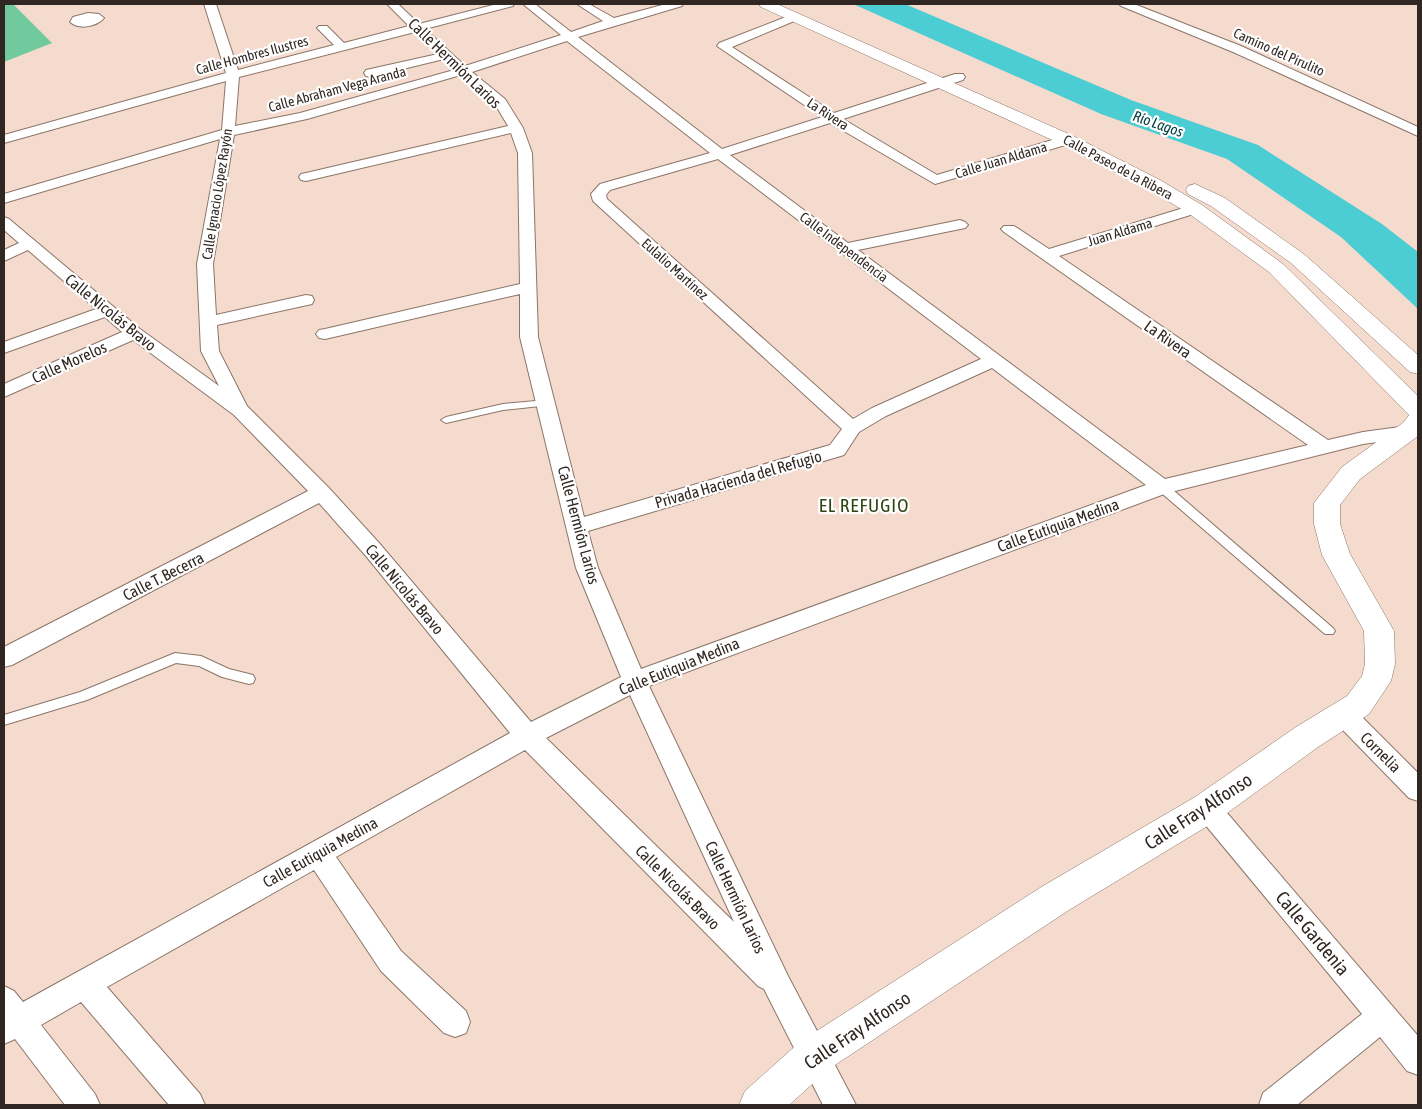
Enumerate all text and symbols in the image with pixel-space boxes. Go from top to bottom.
street label: Calle Hermión Larios [405,14,505,112]
street label: Camino del Pirulito [1231,25,1327,79]
street label: Calle Hombres Ilustres [194,32,310,78]
street label: Calle Abraham Vega Aranda [267,63,407,115]
street label: La Rivera [804,95,852,133]
water label: Río Lagos [1131,107,1185,140]
street label: Calle Ignacio López Rayón [199,127,235,261]
street label: Calle Paseo de la Ribera [1060,131,1176,203]
street label: Calle Juan Aldama [953,138,1049,182]
street label: Calle Independencia [797,209,891,285]
street label: Juan Aldama [1086,215,1154,249]
street label: Eulalio Martínez [639,235,711,303]
street label: Calle Nicolás Bravo [62,270,160,354]
street label: La Rivera [1141,316,1195,362]
street label: Calle Morelos [29,337,109,386]
street label: Privada Hacienda del Refugio [653,447,824,512]
street label: Calle Hermión Larios [555,464,604,586]
district label: EL REFUGIO [819,494,909,516]
street label: Calle Eutiquia Medina [995,495,1122,556]
street label: Calle Nicolás Bravo [362,540,448,638]
street label: Calle T. Becerra [120,548,206,604]
street label: Calle Eutiquia Medina [616,634,742,699]
street label: Cornelia [1357,728,1405,776]
street label: Calle Fray Alfonso [1140,768,1256,854]
street label: Calle Eutiquia Medina [260,813,381,892]
street label: Calle Hermión Larios [702,838,770,956]
street label: Calle Nicolás Bravo [632,841,724,933]
street label: Calle Gardenia [1271,886,1355,980]
street label: Calle Fray Alfonso [800,986,914,1074]

